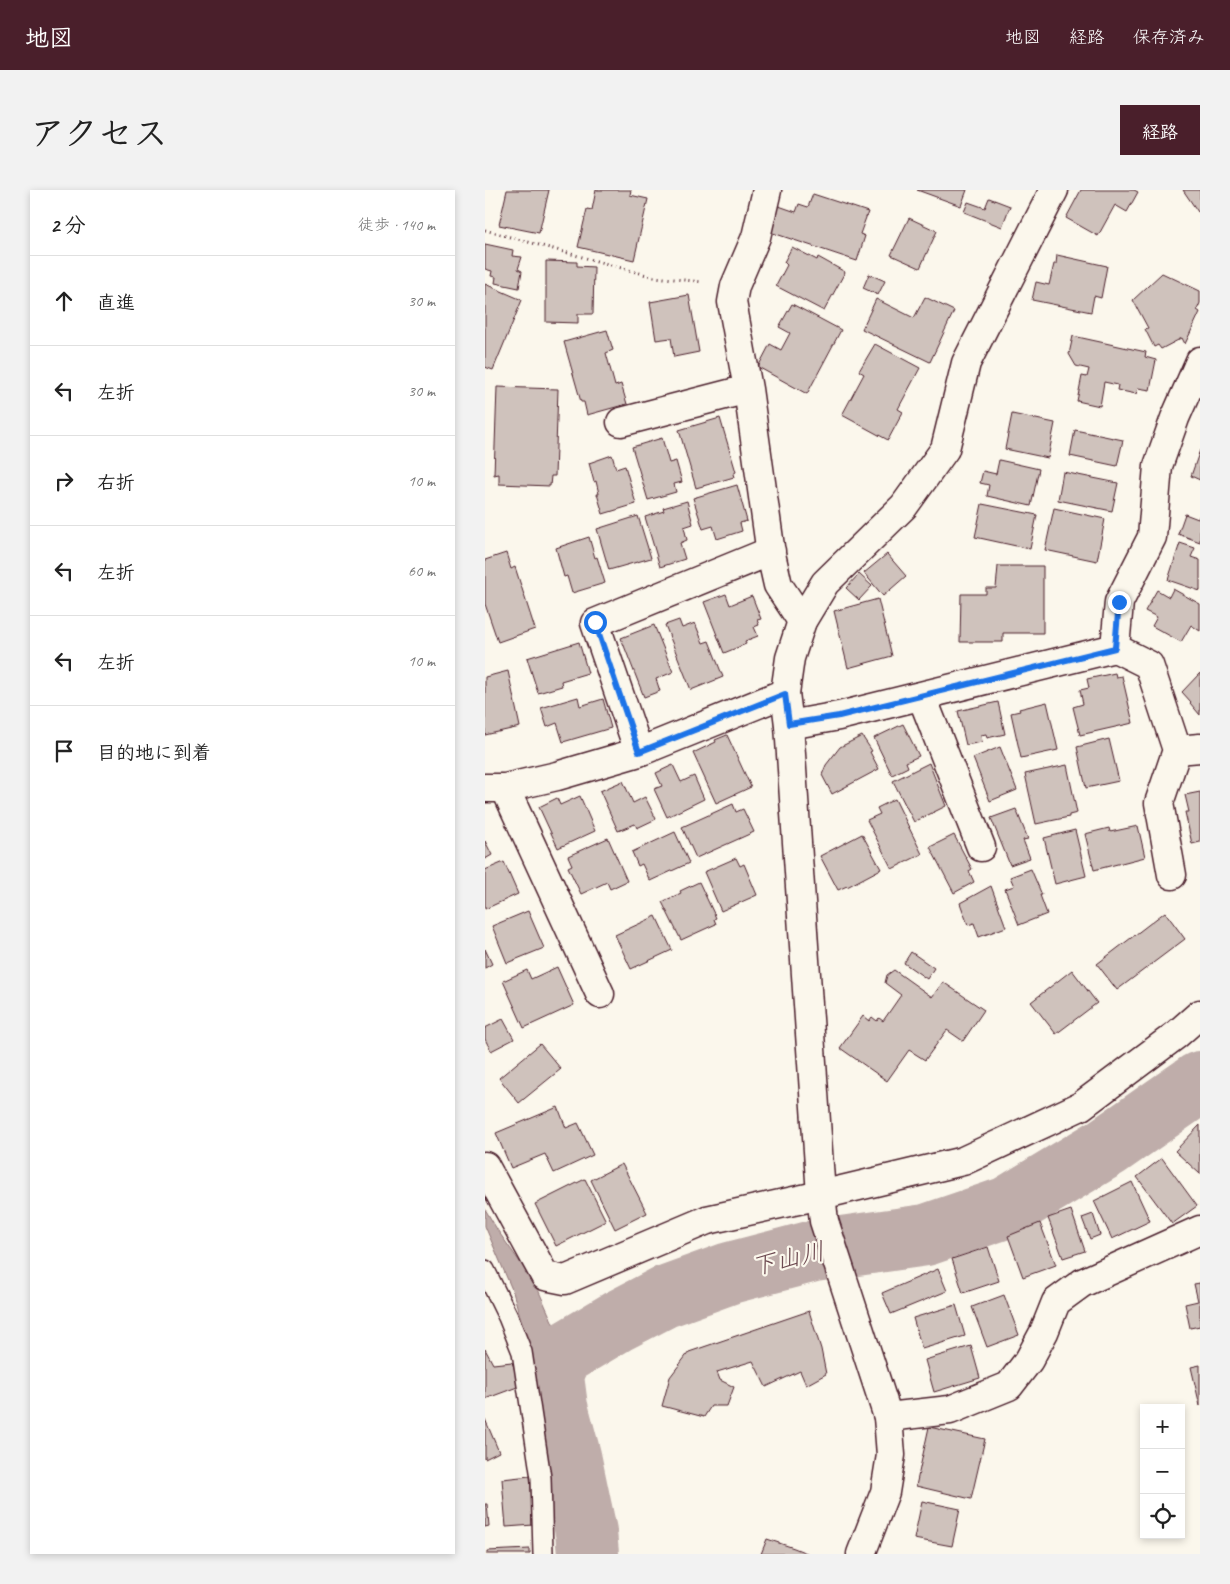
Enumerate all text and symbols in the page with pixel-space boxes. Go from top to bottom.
text: 地図 [25,23,73,53]
text: 地図 [1005,26,1041,48]
text: 経路 [1069,26,1105,48]
text: 保存済み [1133,26,1205,48]
button: 経路 [1120,105,1200,155]
text: アクセス [30,111,168,156]
text: 2 分 [50,212,86,238]
text: 徒歩 · 140 m [358,215,435,235]
icon: ahead [50,287,78,315]
text: 直進 [97,291,135,315]
text: 30 m [408,291,435,311]
icon: left [50,377,78,405]
text: 左折 [97,381,135,405]
text: 30 m [408,381,435,401]
icon: right [50,467,78,495]
text: 右折 [97,471,135,495]
text: 10 m [408,471,435,491]
icon: left [50,557,78,585]
text: 左折 [97,561,135,585]
text: 60 m [408,561,435,581]
route end [1108,591,1131,614]
route start [584,611,607,634]
icon: left [50,647,78,675]
text: 左折 [97,651,135,675]
text: 10 m [408,651,435,671]
icon: arrive [50,737,78,765]
text: 目的地に到着 [97,741,211,765]
water label: 下山川 [748,1235,828,1283]
map controls [1140,1404,1185,1539]
button: + [1140,1404,1185,1449]
button: − [1140,1449,1185,1494]
button: locate [1140,1494,1185,1539]

